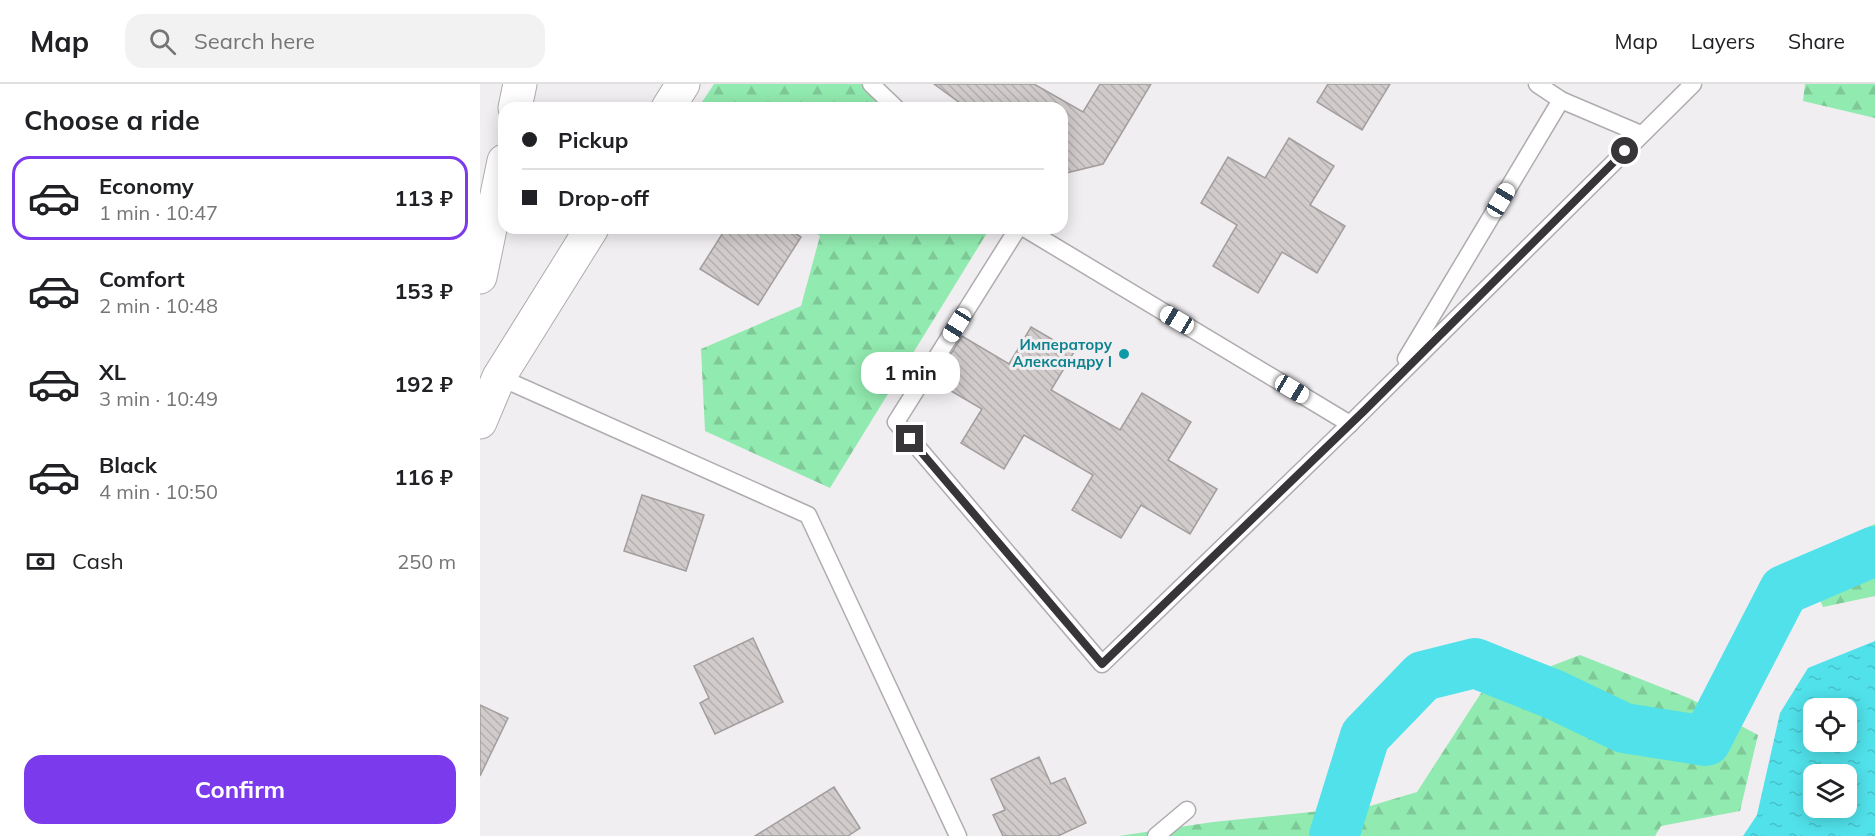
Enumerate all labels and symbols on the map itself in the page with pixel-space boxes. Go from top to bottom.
route start [1611,137,1638,164]
car [1484,180,1518,220]
car [1157,303,1197,337]
car [940,305,974,345]
place label: Императору Александру I [1012,335,1113,371]
marker: Императору Александру I [1117,347,1131,361]
callout: 1 min [860,352,960,394]
car [1272,372,1312,406]
route end [896,425,923,452]

